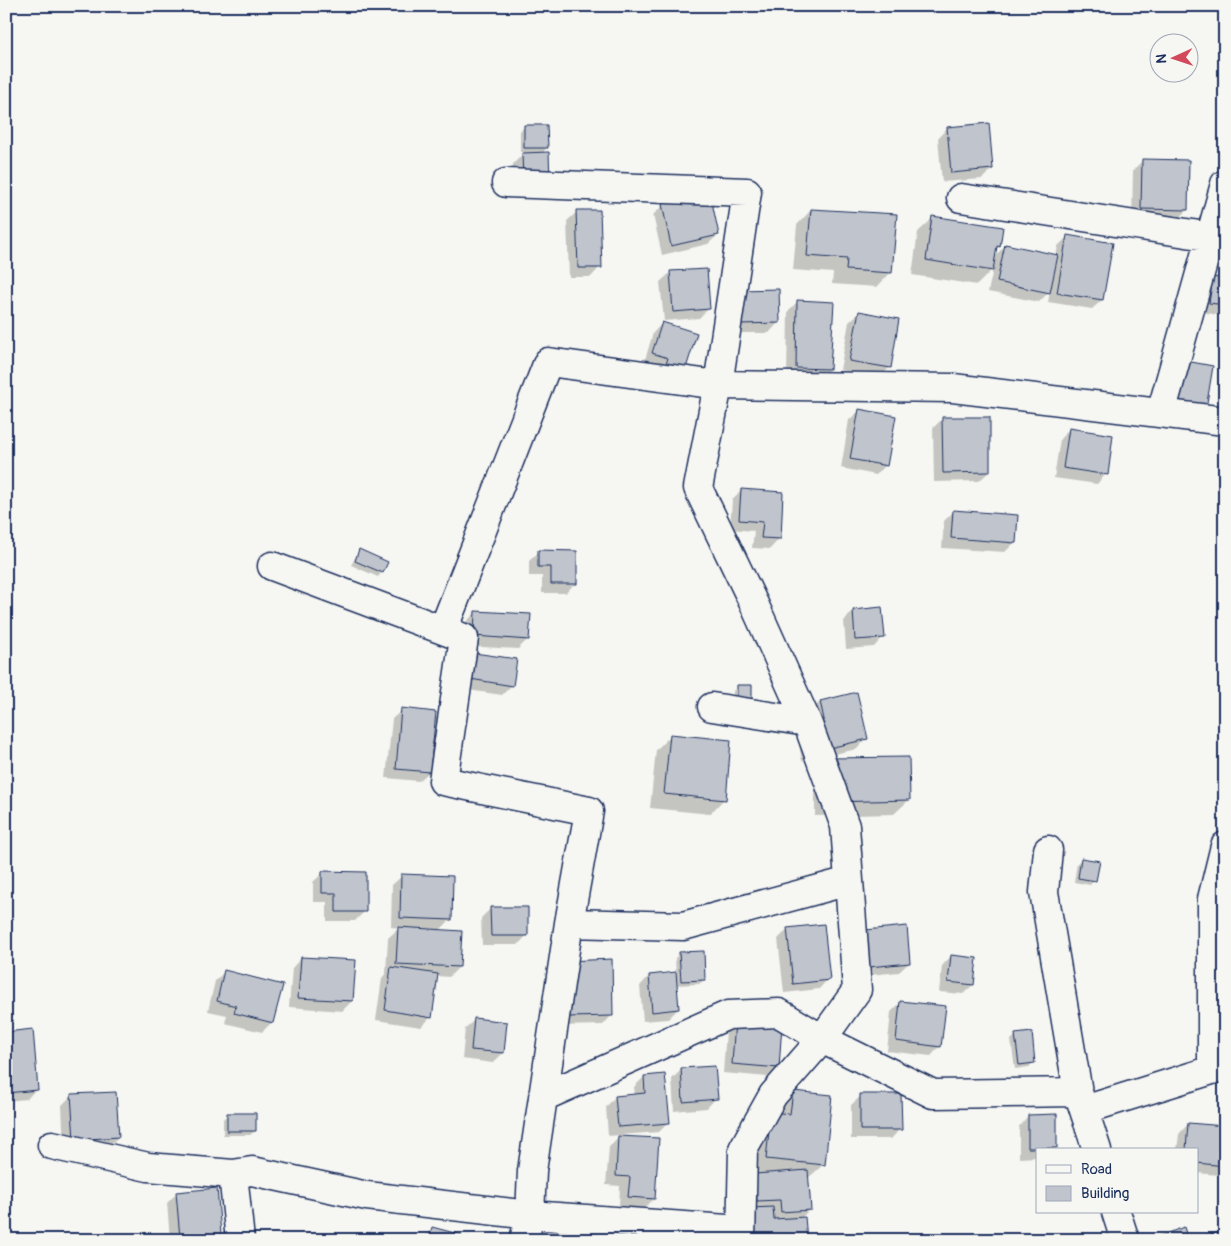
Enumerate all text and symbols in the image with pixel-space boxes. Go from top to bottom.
north arrow [1148,32,1198,82]
text: N [1153,53,1170,64]
legend [1036,1148,1198,1214]
text: Road [1081,1160,1112,1179]
text: Building [1081,1184,1129,1203]

